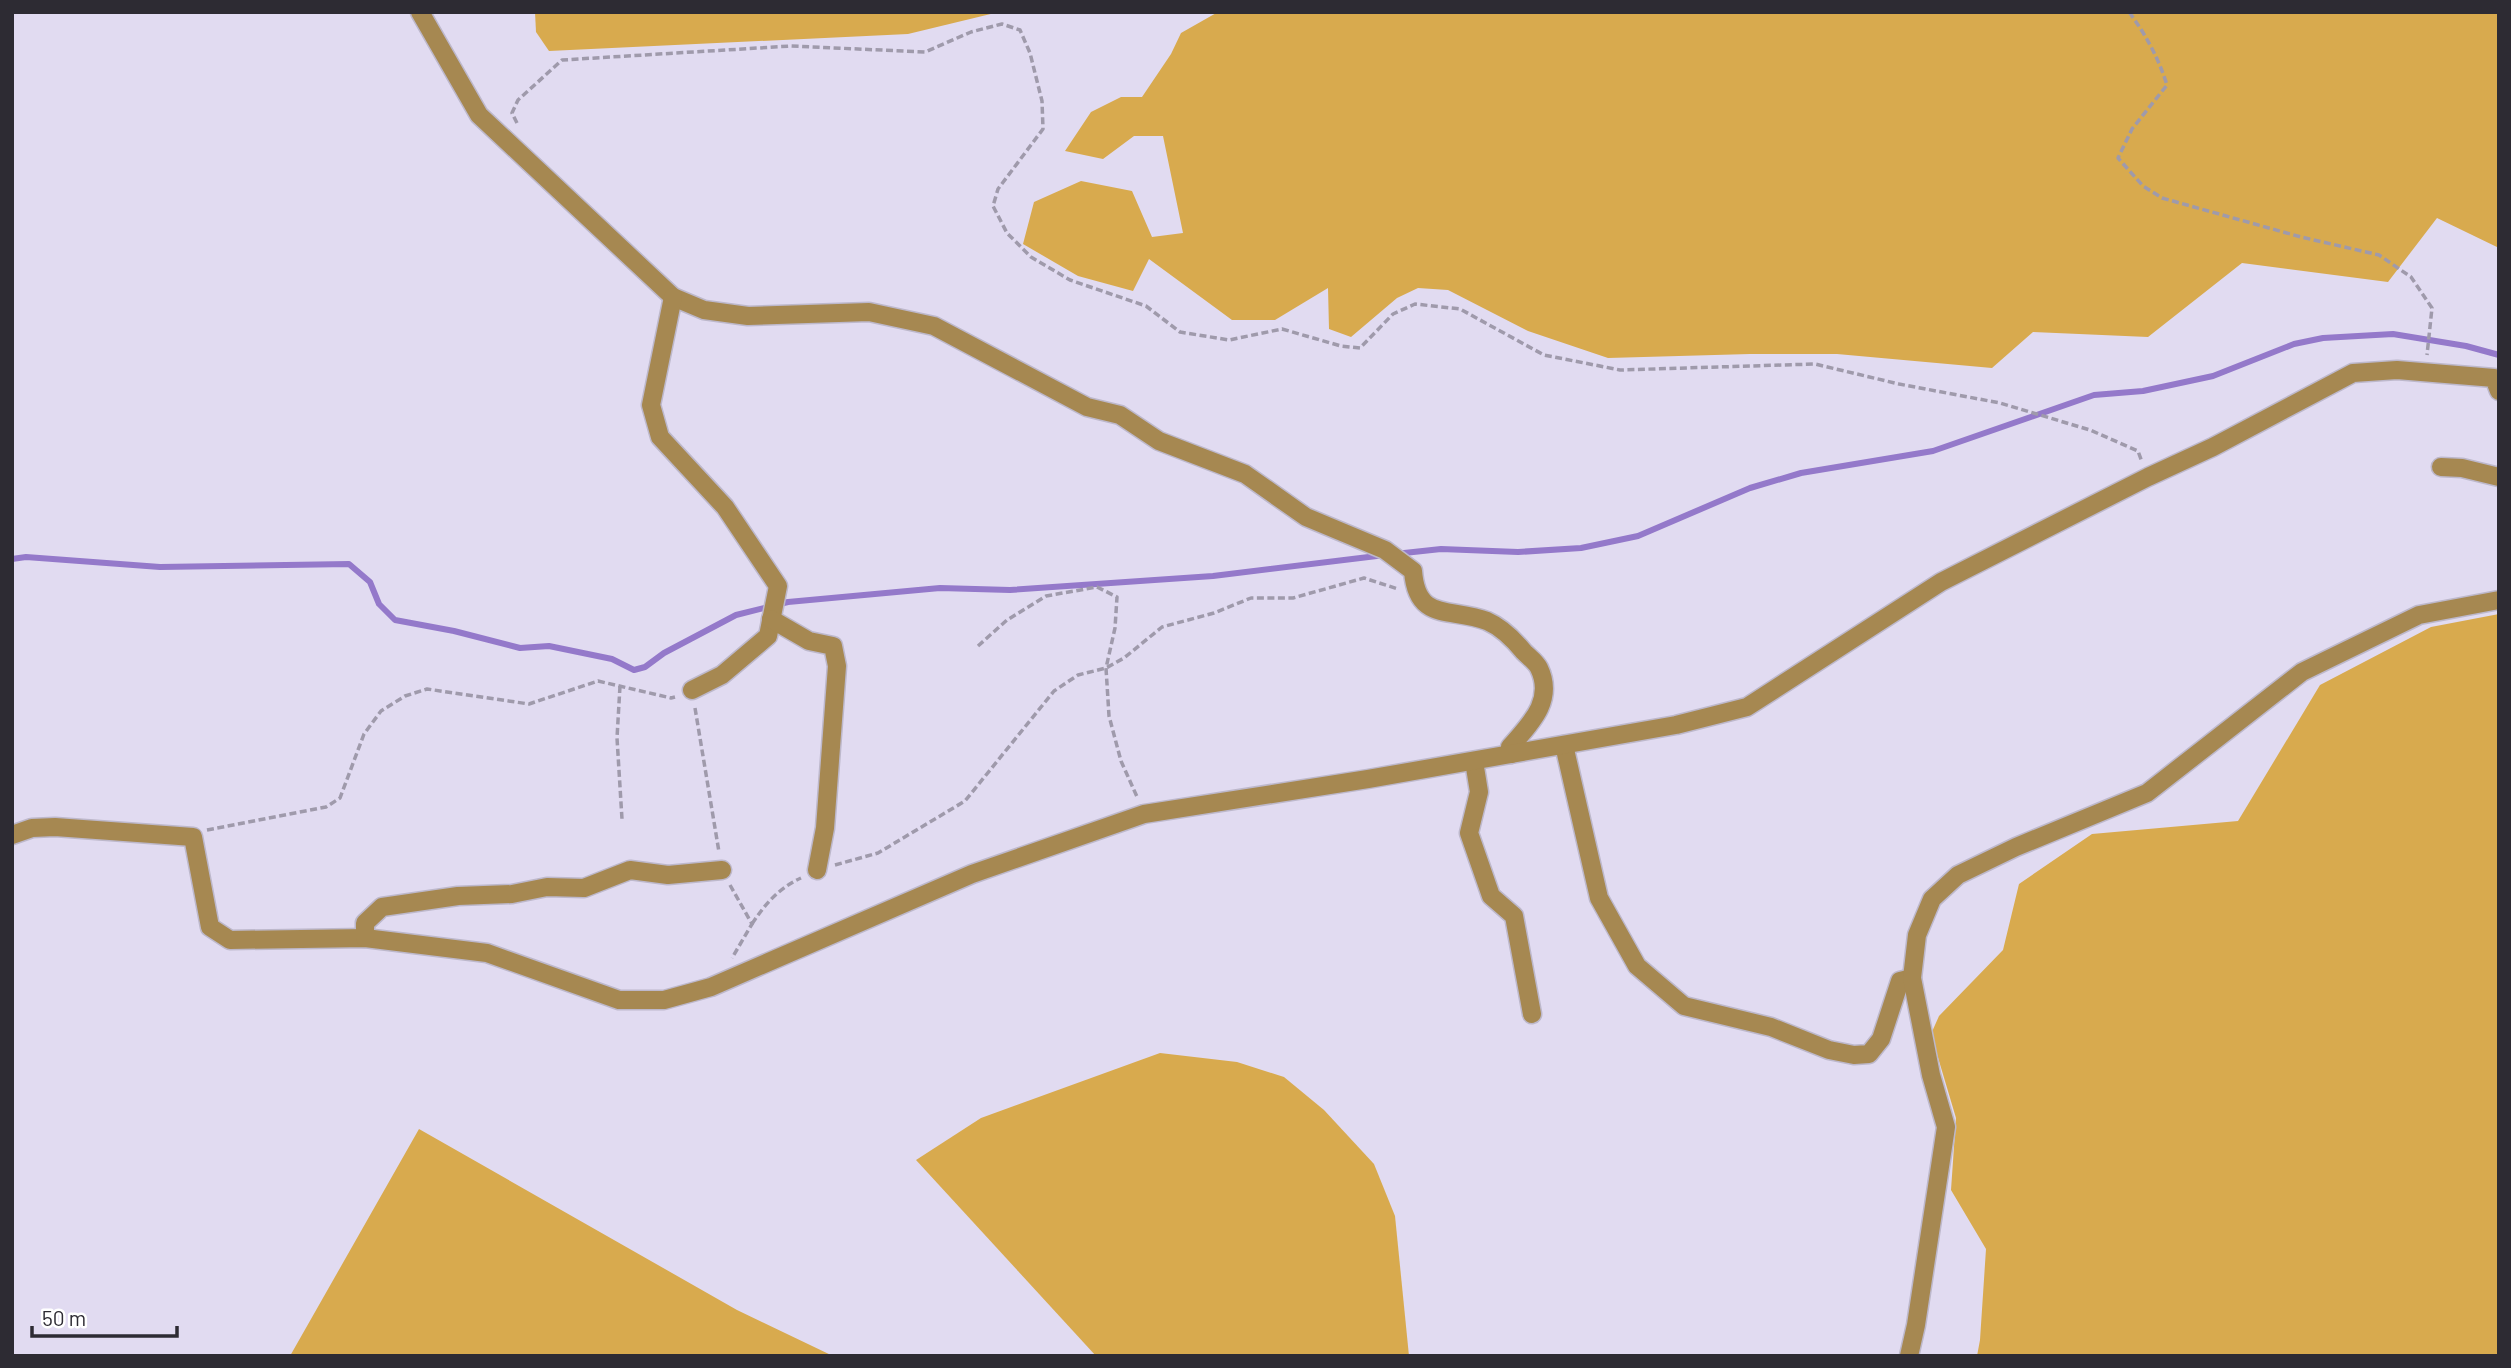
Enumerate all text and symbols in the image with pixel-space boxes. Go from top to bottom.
scale bar [32,1294,177,1338]
text: 50 m [42,1305,86,1330]

